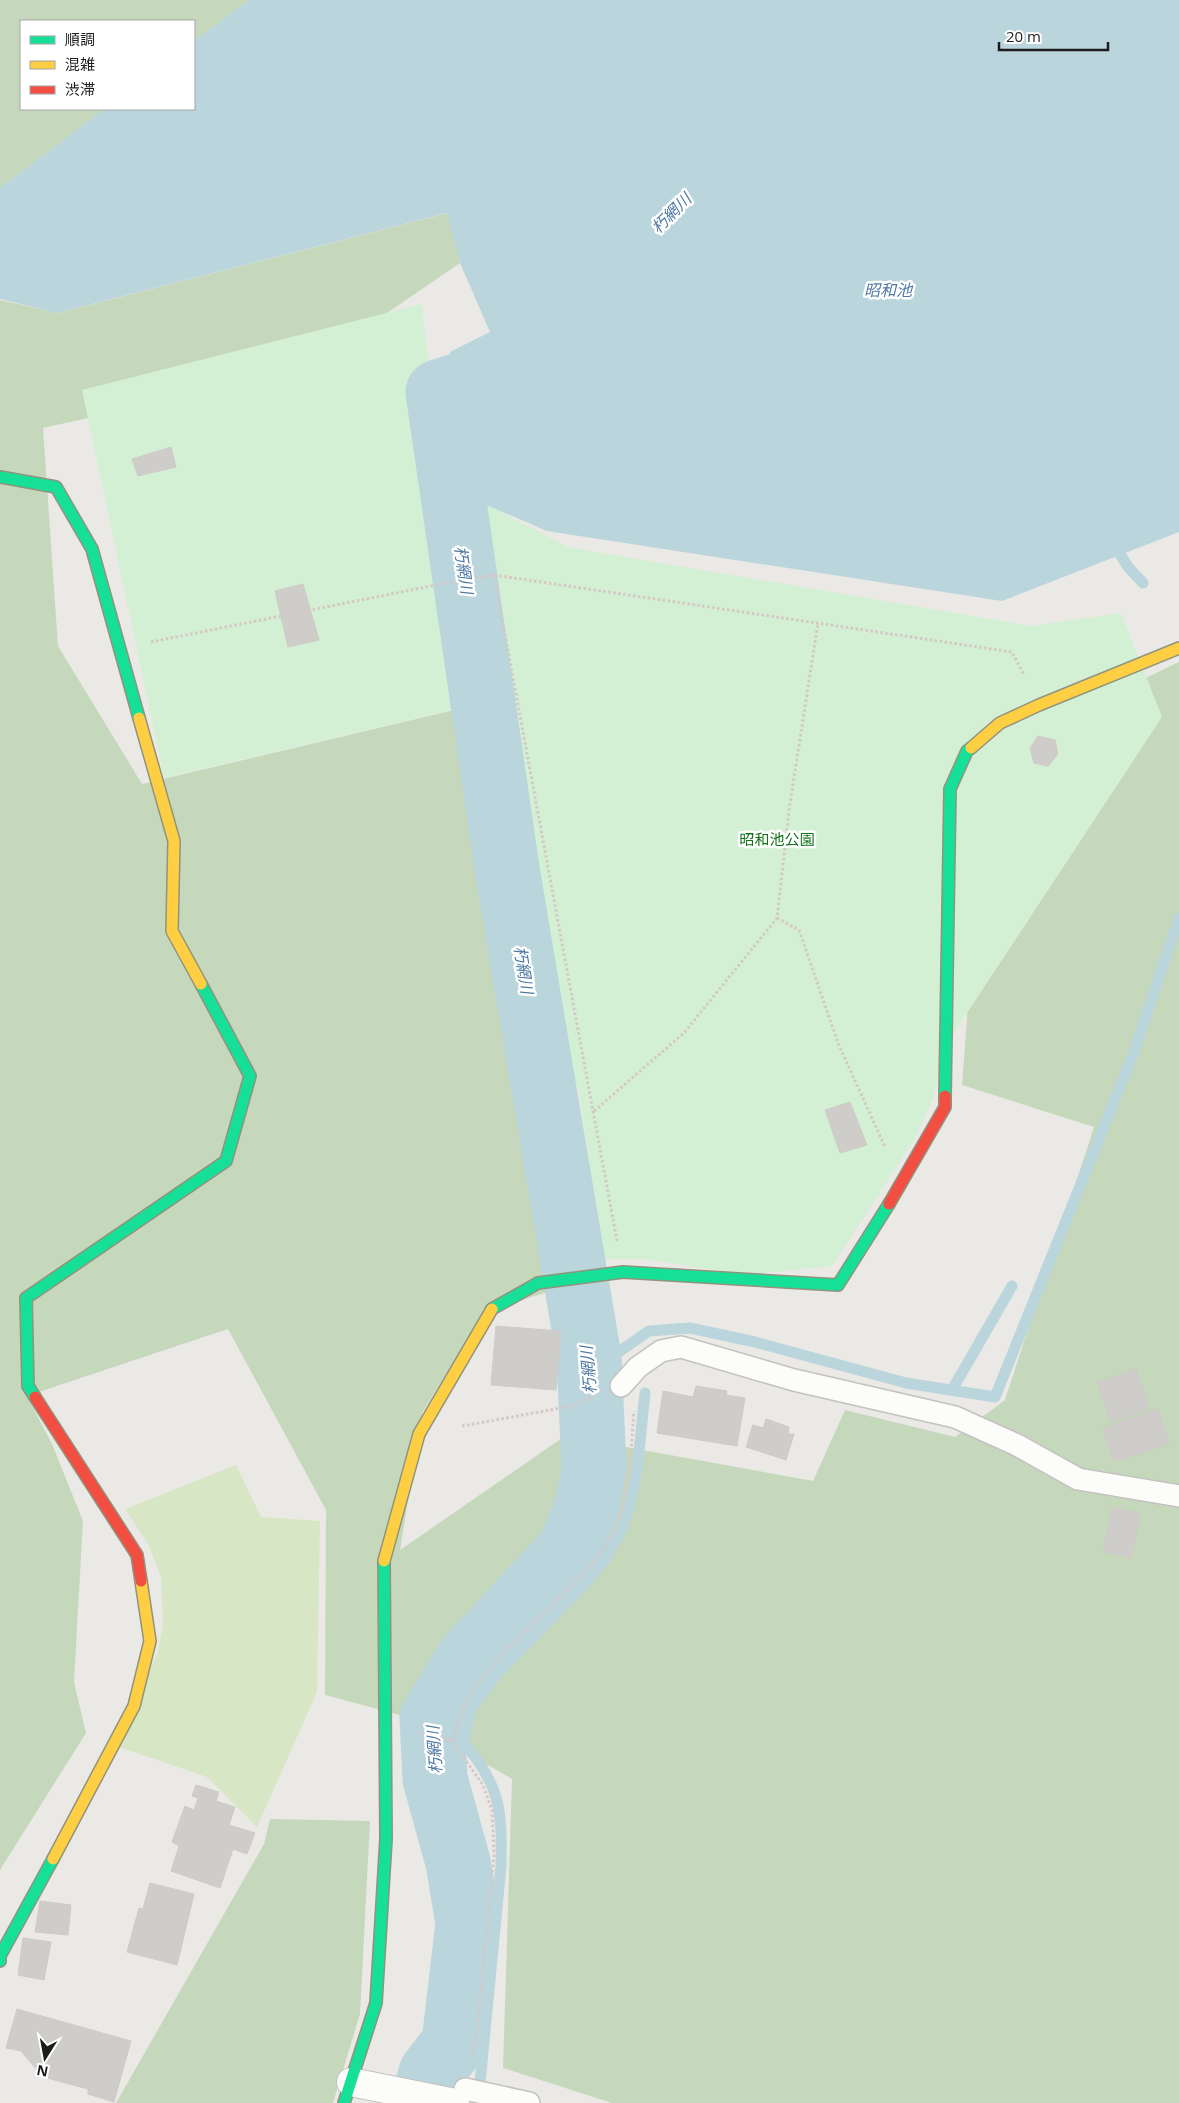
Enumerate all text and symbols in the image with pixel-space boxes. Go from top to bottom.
legend [20,20,195,110]
scale bar [999,20,1108,52]
text: 20 m [1006,26,1041,46]
text: 順調 [65,29,95,49]
text: 混雑 [65,54,95,74]
text: 渋滞 [65,79,95,99]
water label: 朽網川 [646,187,697,238]
water label: 昭和池 [864,279,914,301]
water label: 朽網川 [450,545,479,597]
park label: 昭和池公園 [739,829,815,849]
water label: 朽網川 [509,945,539,997]
water label: 朽網川 [575,1343,601,1395]
water label: 朽網川 [421,1723,447,1775]
north arrow [20,2033,70,2083]
text: N [35,2061,50,2082]

